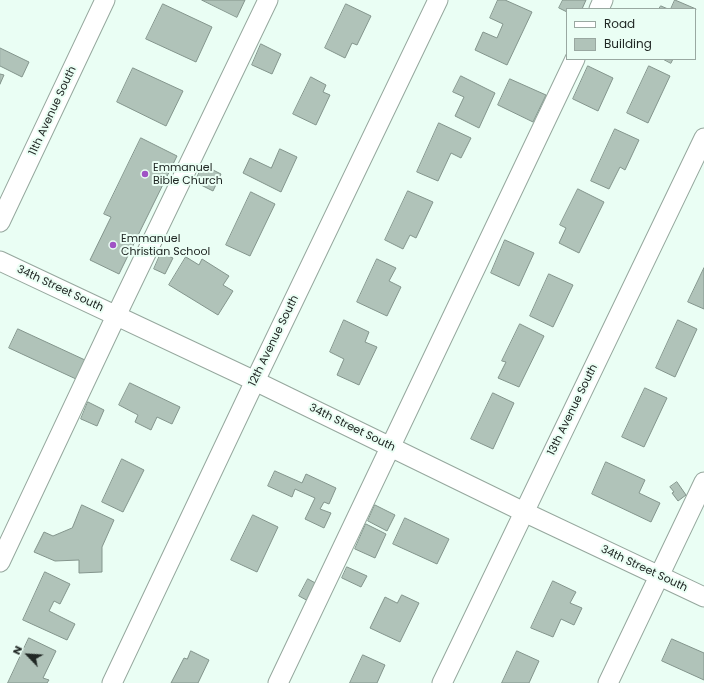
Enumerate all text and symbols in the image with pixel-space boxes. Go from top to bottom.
legend [566,8,696,60]
text: Road [604,15,635,32]
text: Building [604,35,652,52]
street label: 11th Avenue South [27,64,79,158]
place label: Emmanuel Bible Church [153,161,223,187]
marker: Emmanuel Bible Church [140,169,150,179]
place label: Emmanuel Christian School [121,232,210,258]
marker: Emmanuel Christian School [108,240,118,250]
street label: 34th Street South [15,263,105,315]
street label: 12th Avenue South [246,293,302,389]
street label: 13th Avenue South [545,362,601,458]
street label: 34th Street South [307,401,397,455]
street label: 34th Street South [599,543,689,595]
north arrow [8,635,48,675]
text: N [8,643,26,657]

